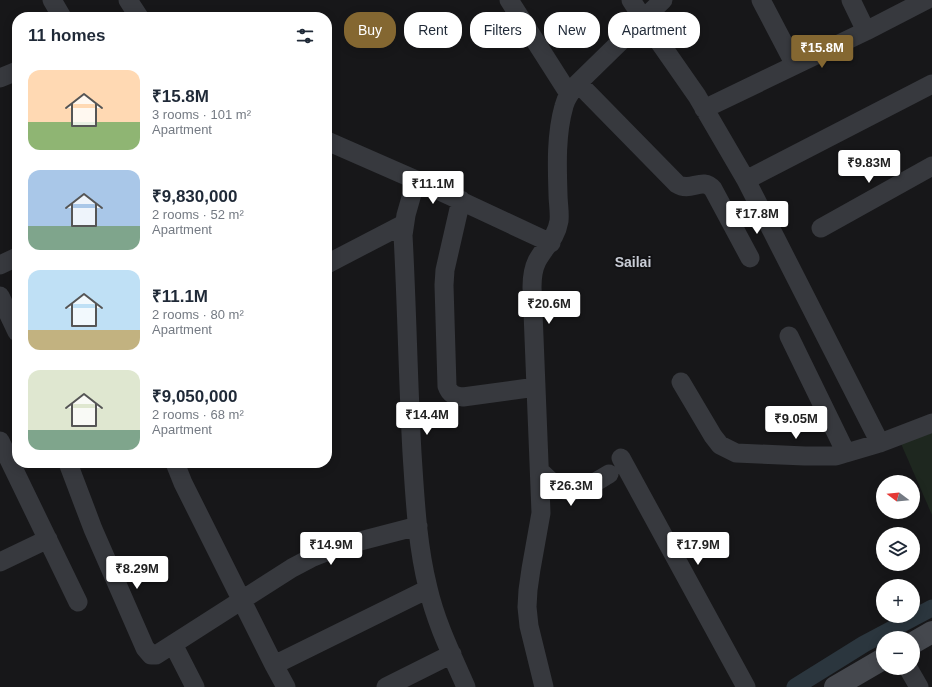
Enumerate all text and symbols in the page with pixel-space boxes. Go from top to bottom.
chip: Buy [344,12,396,48]
chip: Rent [404,12,462,48]
chip: Filters [470,12,536,48]
chip: New [544,12,600,48]
chip: Apartment [608,12,700,48]
icon: filters [294,25,316,47]
text: 11 homes [28,26,106,45]
pin: ₹15.8M [789,35,855,69]
text: ₹15.8M [800,40,844,55]
icon: home [60,86,108,134]
text: ₹15.8M [152,87,209,106]
text: 3 rooms · 101 m² [152,107,251,122]
text: Apartment [152,122,212,137]
pin: ₹9.83M [836,150,902,184]
text: ₹9.83M [847,155,891,170]
pin: ₹11.1M [400,171,466,205]
text: ₹11.1M [412,176,454,191]
icon: home [60,186,108,234]
text: ₹9,830,000 [152,187,237,206]
pin: ₹17.8M [724,201,790,235]
text: ₹17.8M [735,206,779,221]
text: 2 rooms · 52 m² [152,207,244,222]
text: Apartment [152,222,212,237]
district label: Sailai [615,254,651,270]
icon: home [60,286,108,334]
text: ₹11.1M [152,287,208,306]
pin: ₹20.6M [516,291,582,325]
text: ₹20.6M [527,296,571,311]
text: 2 rooms · 80 m² [152,307,244,322]
text: Apartment [152,322,212,337]
icon: home [60,386,108,434]
text: ₹9,050,000 [152,387,237,406]
pin: ₹14.4M [394,402,460,436]
pin: ₹9.05M [763,406,829,440]
text: 2 rooms · 68 m² [152,407,244,422]
text: ₹14.4M [405,407,449,422]
text: ₹9.05M [774,411,818,426]
text: Apartment [152,422,212,437]
pin: ₹26.3M [538,473,604,507]
north arrow [876,475,920,519]
map controls [876,475,920,675]
text: ₹26.3M [549,478,593,493]
button: layers [876,527,920,571]
pin: ₹14.9M [298,532,364,566]
pin: ₹17.9M [665,532,731,566]
text: ₹14.9M [309,537,353,552]
text: ₹17.9M [676,537,720,552]
pin: ₹8.29M [104,556,170,590]
text: ₹8.29M [115,561,159,576]
button: + [876,579,920,623]
button: − [876,631,920,675]

